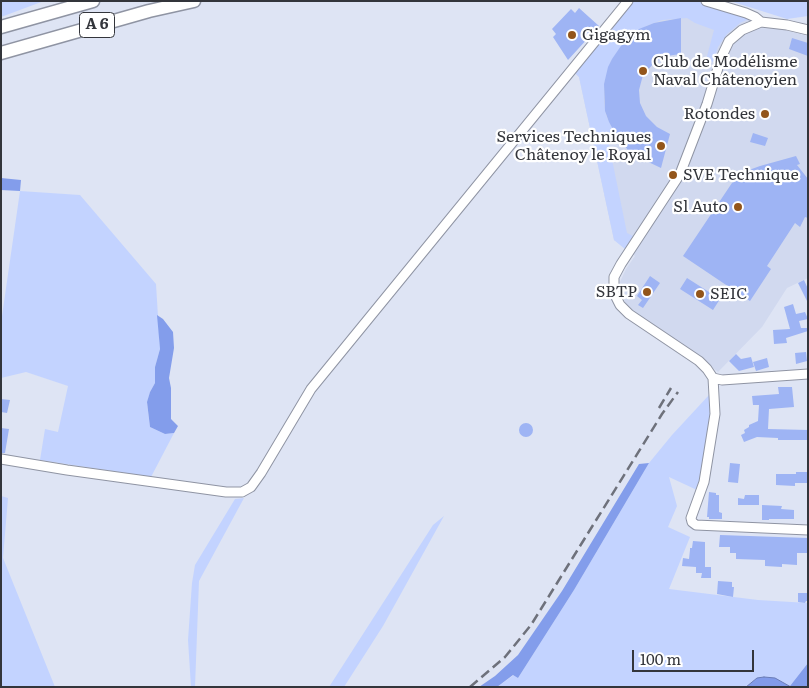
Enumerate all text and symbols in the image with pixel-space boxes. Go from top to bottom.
road number: A 6 [80,12,114,38]
place label: Gigagym [582,25,650,45]
marker: Gigagym [566,29,578,41]
place label: Club de Modélisme Naval Châtenoyien [653,52,797,90]
marker: Club de Modélisme Naval Châtenoyien [637,65,649,77]
place label: Rotondes [684,104,755,124]
marker: Rotondes [759,108,771,120]
place label: Services Techniques Châtenoy le Royal [496,127,651,165]
marker: Services Techniques Châtenoy le Royal [655,140,667,152]
place label: SVE Technique [683,165,799,185]
marker: SVE Technique [667,169,679,181]
place label: Sl Auto [673,197,728,217]
marker: Sl Auto [732,201,744,213]
place label: SBTP [596,282,637,302]
place label: SEIC [710,284,747,304]
marker: SBTP [641,286,653,298]
marker: SEIC [694,288,706,300]
scale bar [634,640,756,672]
text: 100 m [640,647,681,670]

